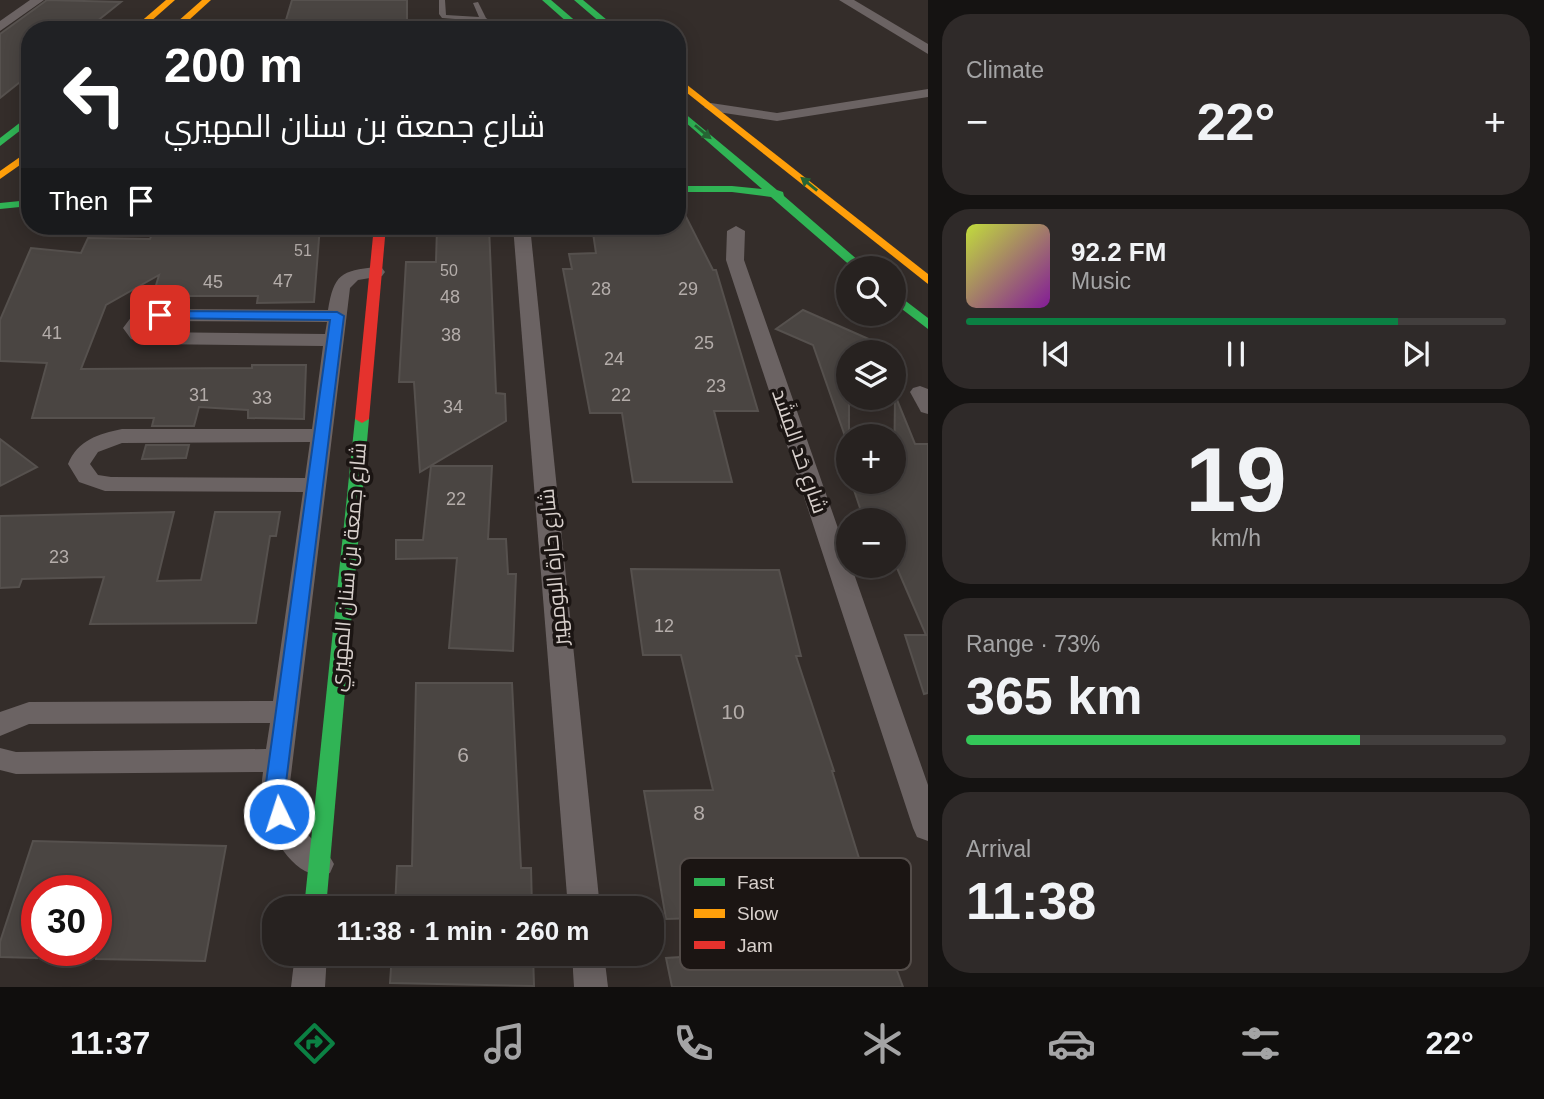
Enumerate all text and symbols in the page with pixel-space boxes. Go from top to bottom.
text: 200 m [164,38,303,92]
icon: left [49,49,140,140]
text: Climate [966,57,1044,83]
text: 22° [1197,93,1275,151]
text: − [966,101,988,143]
text: + [1484,101,1506,143]
text: شارع جمعة بن سنان المهيري [164,108,545,144]
one-way arrow [694,124,711,139]
one-way arrow [800,177,818,192]
icon: arrive [122,182,160,220]
text: Then [49,186,108,216]
text: 92.2 FM [1071,237,1166,267]
house number: 51 [294,242,312,259]
map controls [836,256,906,578]
button: search [836,256,906,326]
house number: 50 [440,262,458,279]
text: Music [1071,268,1131,294]
house number: 47 [273,271,293,291]
house number: 45 [203,272,223,292]
house number: 28 [591,279,611,299]
house number: 29 [678,279,698,299]
pin [130,285,190,345]
house number: 48 [440,287,460,307]
icon: arrive [141,296,179,334]
house number: 41 [42,323,62,343]
house number: 38 [441,325,461,345]
house number: 25 [694,333,714,353]
icon: previous [1037,335,1075,373]
icon: pause [1217,335,1255,373]
icon: next [1397,335,1435,373]
button: layers [836,340,906,410]
house number: 24 [604,349,624,369]
house number: 23 [706,376,726,396]
house number: 31 [189,385,209,405]
house number: 22 [611,385,631,405]
street label: شارع حَد المِشَد [765,386,833,517]
house number: 33 [252,388,272,408]
house number: 34 [443,397,463,417]
button: + [836,424,906,494]
text: 19 [1185,429,1287,530]
street label: شارع جمعة بن سنان المهيري [326,441,375,693]
street label: شارع حارة البومهير [535,487,574,647]
house number: 22 [446,489,466,509]
button: − [836,508,906,578]
text: km/h [1211,525,1261,551]
house number: 23 [49,547,69,567]
house number: 12 [654,616,674,636]
text: Range · 73% [966,631,1100,657]
text: 365 km [966,667,1142,725]
house number: 10 [721,700,745,723]
house number: 6 [457,743,469,766]
position arrow [242,777,316,851]
house number: 8 [693,801,705,824]
text: Arrival [966,836,1031,862]
legend [680,858,911,970]
text: Fast [737,872,775,893]
text: 11:38 [966,872,1096,930]
speed limit sign: 30 [21,875,112,966]
text: Slow [737,903,778,924]
text: 11:38 · 1 min · 260 m [337,916,589,946]
text: Jam [737,935,773,956]
icon: directions [290,1019,339,1068]
icon: music [480,1019,529,1068]
icon: phone [669,1019,718,1068]
icon: climate [858,1019,907,1068]
icon: car [1047,1019,1096,1068]
icon: filters [1236,1019,1285,1068]
text: 11:37 [70,1025,150,1061]
text: 22° [1425,1025,1474,1061]

